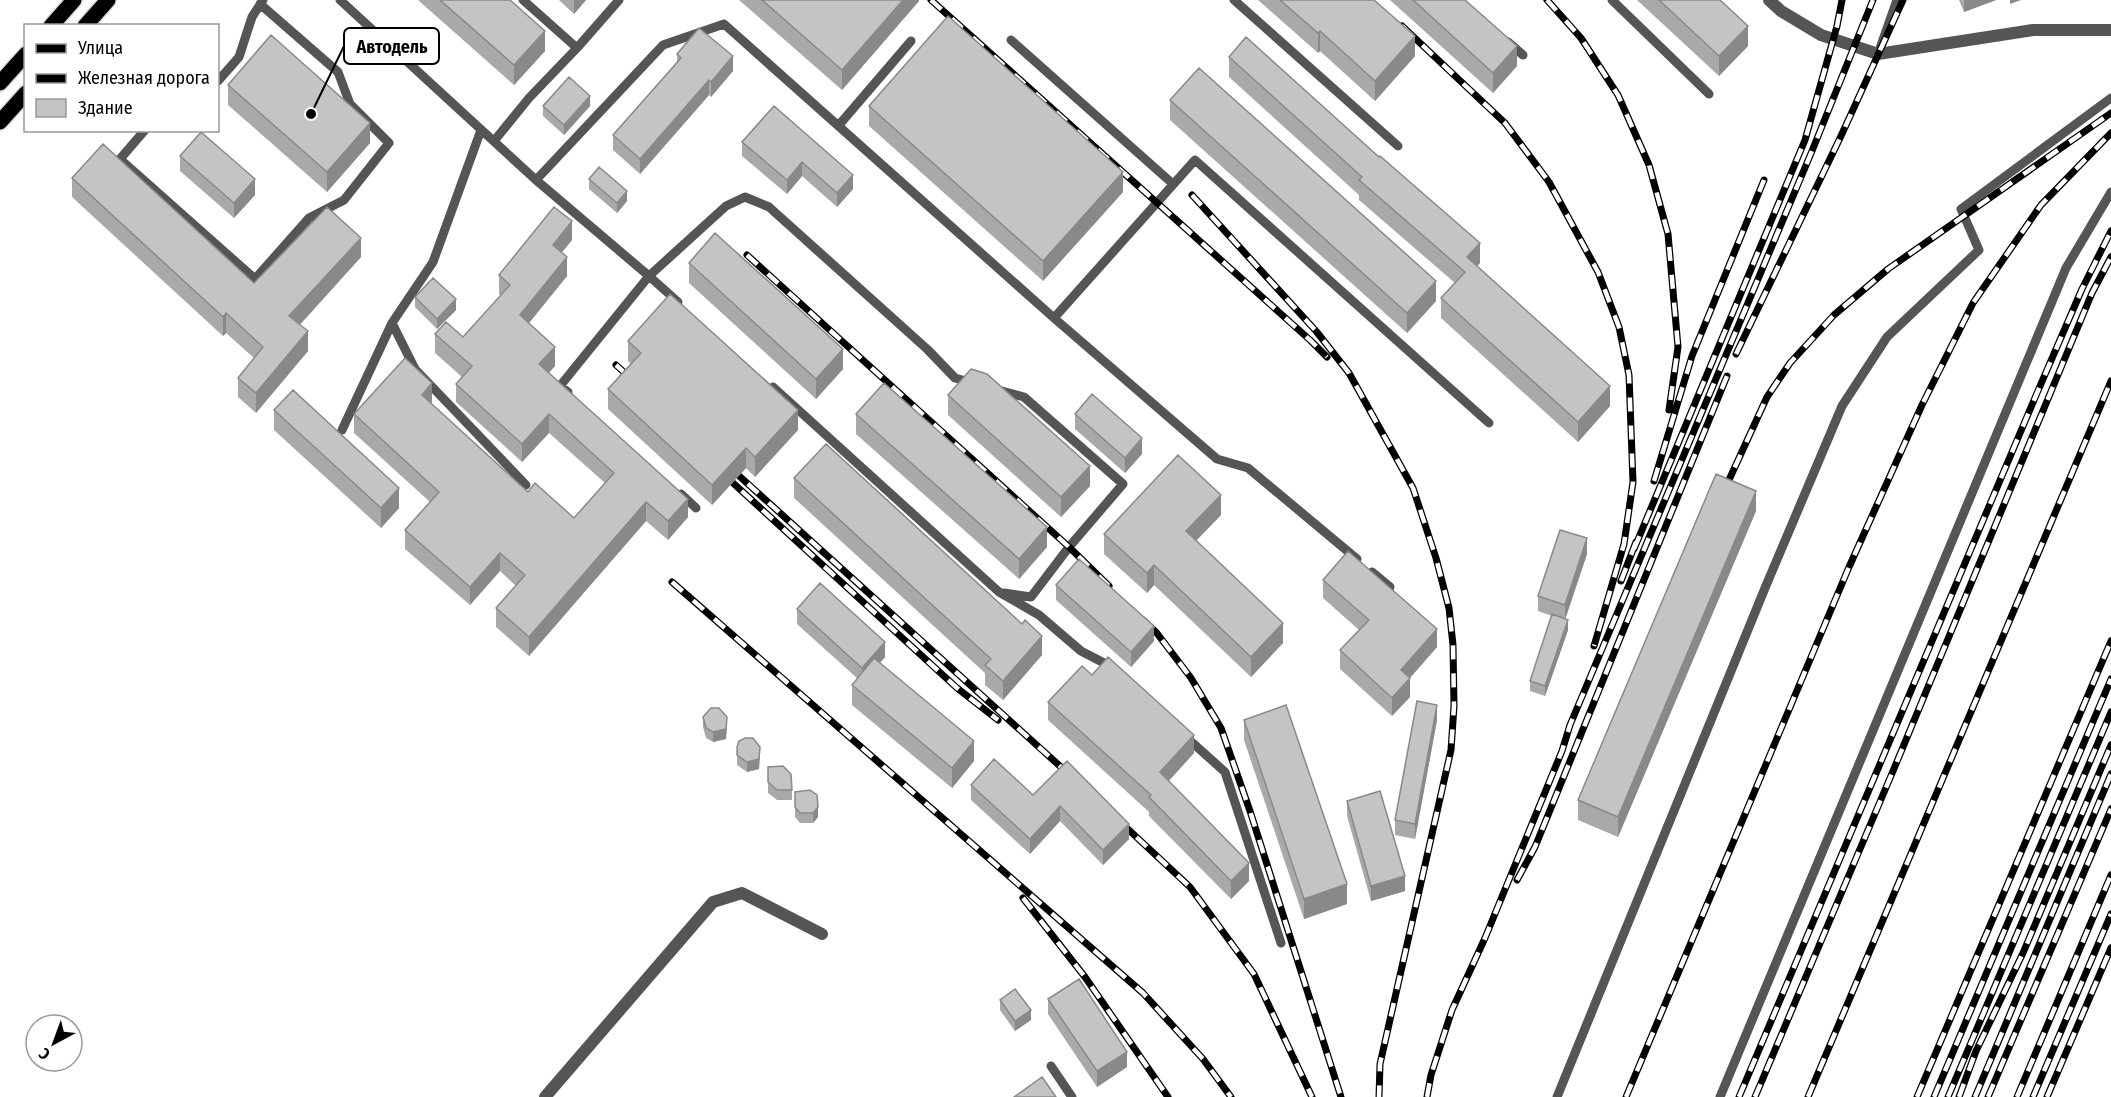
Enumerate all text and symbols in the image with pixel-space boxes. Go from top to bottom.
legend [24,24,219,132]
callout: Автодель [344,28,439,64]
text: Автодель [355,36,428,58]
text: Улица [77,37,123,59]
text: Железная дорога [78,67,210,89]
text: Здание [78,97,133,119]
north arrow [24,1013,84,1073]
text: С [35,1044,54,1064]

